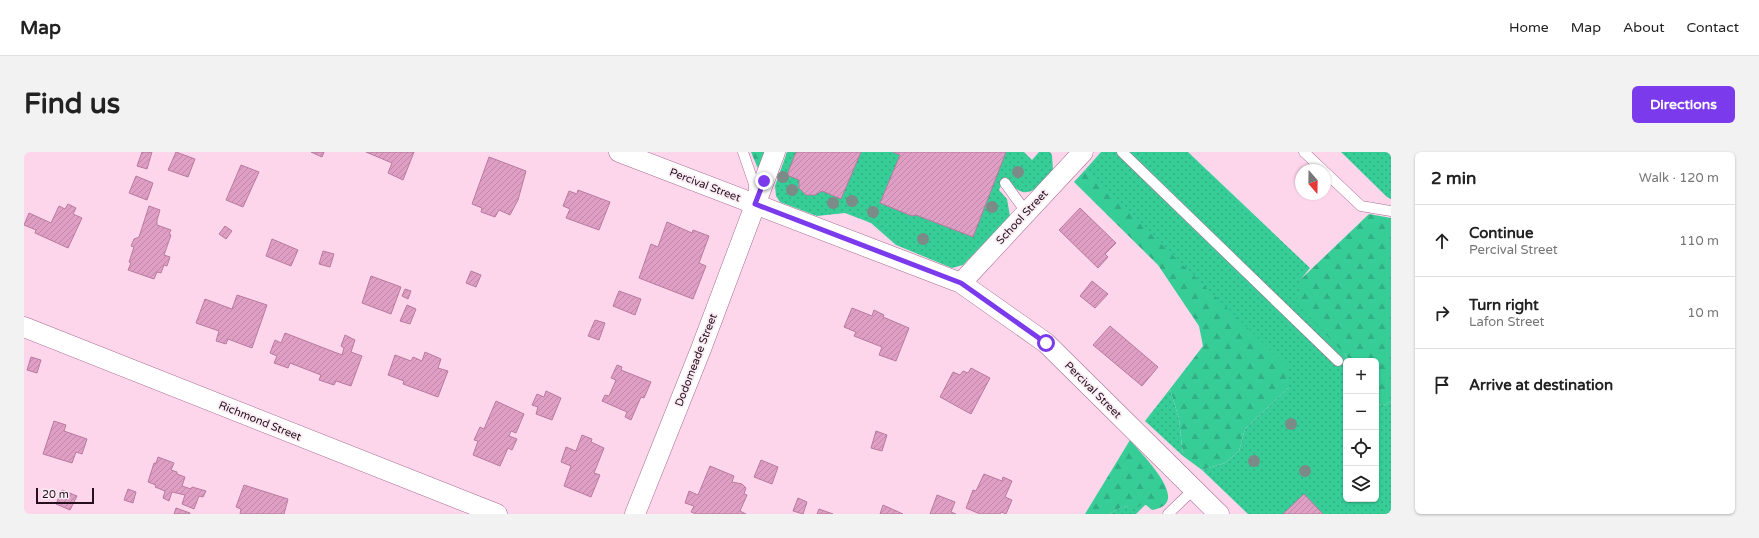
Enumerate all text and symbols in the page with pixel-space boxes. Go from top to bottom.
text: Map [20,17,61,39]
text: Home [1509,19,1549,36]
text: Map [1571,19,1601,36]
text: About [1623,19,1665,36]
text: Contact [1687,19,1739,36]
button: Directions [1632,86,1735,123]
text: Find us [24,87,120,121]
north arrow [1295,164,1331,200]
street label: Percival Street [668,165,742,205]
text: 2 min [1431,168,1476,189]
text: Walk · 120 m [1639,170,1719,186]
route end [755,172,773,190]
street label: School Street [993,187,1051,247]
text: Continue [1469,224,1533,242]
icon: ahead [1431,230,1453,252]
text: 110 m [1679,233,1719,249]
text: Percival Street [1469,242,1558,258]
text: Turn right [1469,296,1539,314]
icon: right [1431,302,1453,324]
text: 10 m [1687,305,1719,321]
street label: Dodomeade Street [672,312,720,408]
text: Lafon Street [1469,314,1545,330]
route start [1037,334,1055,352]
map controls [1343,358,1379,502]
button: + [1343,358,1379,394]
street label: Percival Street [1062,359,1124,421]
icon: arrive [1431,374,1453,396]
text: Arrive at destination [1469,376,1613,394]
button: − [1343,394,1379,430]
street label: Richmond Street [217,399,303,443]
button: locate [1343,430,1379,466]
button: layers [1343,466,1379,502]
scale bar [36,486,94,505]
text: 20 m [42,488,69,501]

